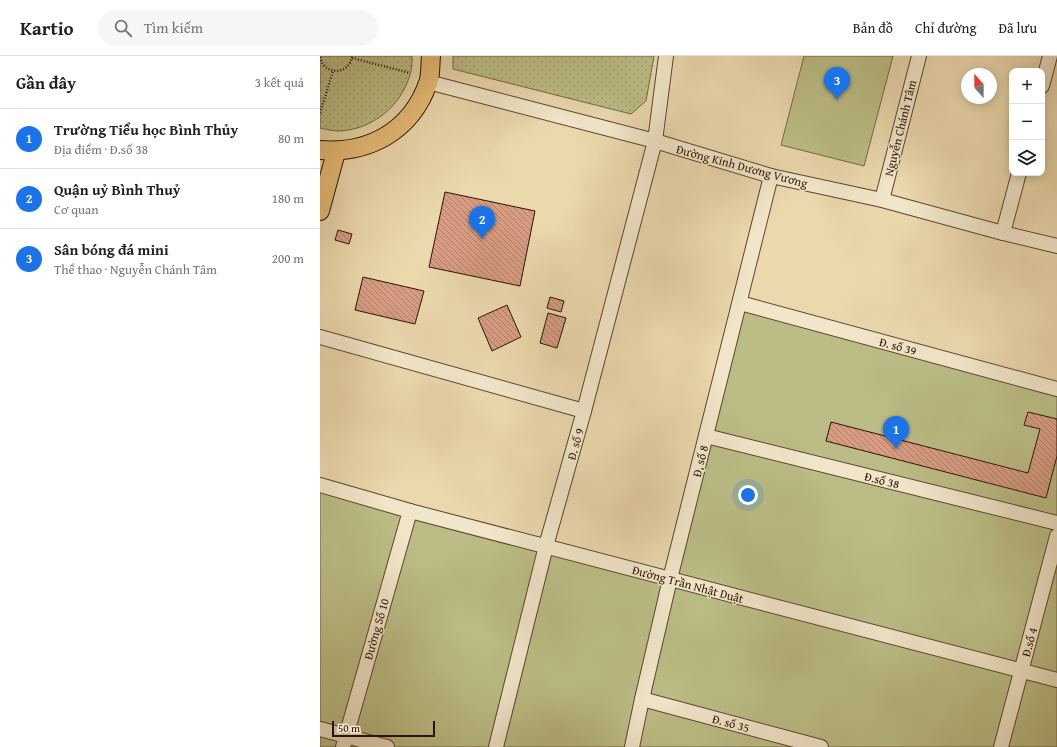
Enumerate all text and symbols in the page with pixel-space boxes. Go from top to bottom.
search box [98,10,378,46]
text: Kartio [20,14,74,42]
icon: search [112,17,134,39]
text: Tìm kiếm [144,17,203,38]
text: Bản đồ [853,18,893,38]
text: Chỉ đường [915,18,976,38]
text: Đã lưu [998,18,1037,38]
pin: 3 [824,67,850,100]
north arrow [961,68,997,104]
map controls [1009,68,1045,176]
button: + [1009,68,1045,104]
text: Gần đây [16,70,76,95]
text: 3 kết quả [255,73,304,92]
street label: Nguyễn Chánh Tâm [880,78,920,178]
button: − [1009,104,1045,140]
text: Trường Tiểu học Bình Thủy [54,119,238,140]
text: 1 [26,129,32,148]
text: 80 m [278,129,304,148]
text: Địa điểm · Đ.số 38 [54,140,148,159]
street label: Đường Kinh Dương Vương [674,140,810,192]
button: layers [1009,140,1045,176]
text: Quận uỷ Bình Thuỷ [54,179,180,200]
text: 2 [26,189,32,208]
text: 180 m [272,189,304,208]
text: Cơ quan [54,200,98,219]
pin: 2 [469,206,495,239]
text: Sân bóng đá mini [54,239,169,260]
text: 3 [26,249,32,268]
text: 200 m [272,249,304,268]
text: Thể thao · Nguyễn Chánh Tâm [54,260,217,279]
street label: Đ. số 39 [877,333,919,359]
pin: 1 [883,416,909,449]
street label: Đ. số 9 [562,426,588,462]
street label: Đ, số 8 [688,443,712,479]
street label: Đ.số 38 [863,467,901,493]
your location [738,485,758,505]
street label: Đường Trần Nhật Duật [631,561,746,607]
street label: Đường Số 10 [359,596,393,662]
street label: Đ.số 4 [1017,625,1041,658]
street label: Đ. số 35 [710,710,752,736]
scale bar [332,719,435,738]
text: 50 m [338,720,360,736]

